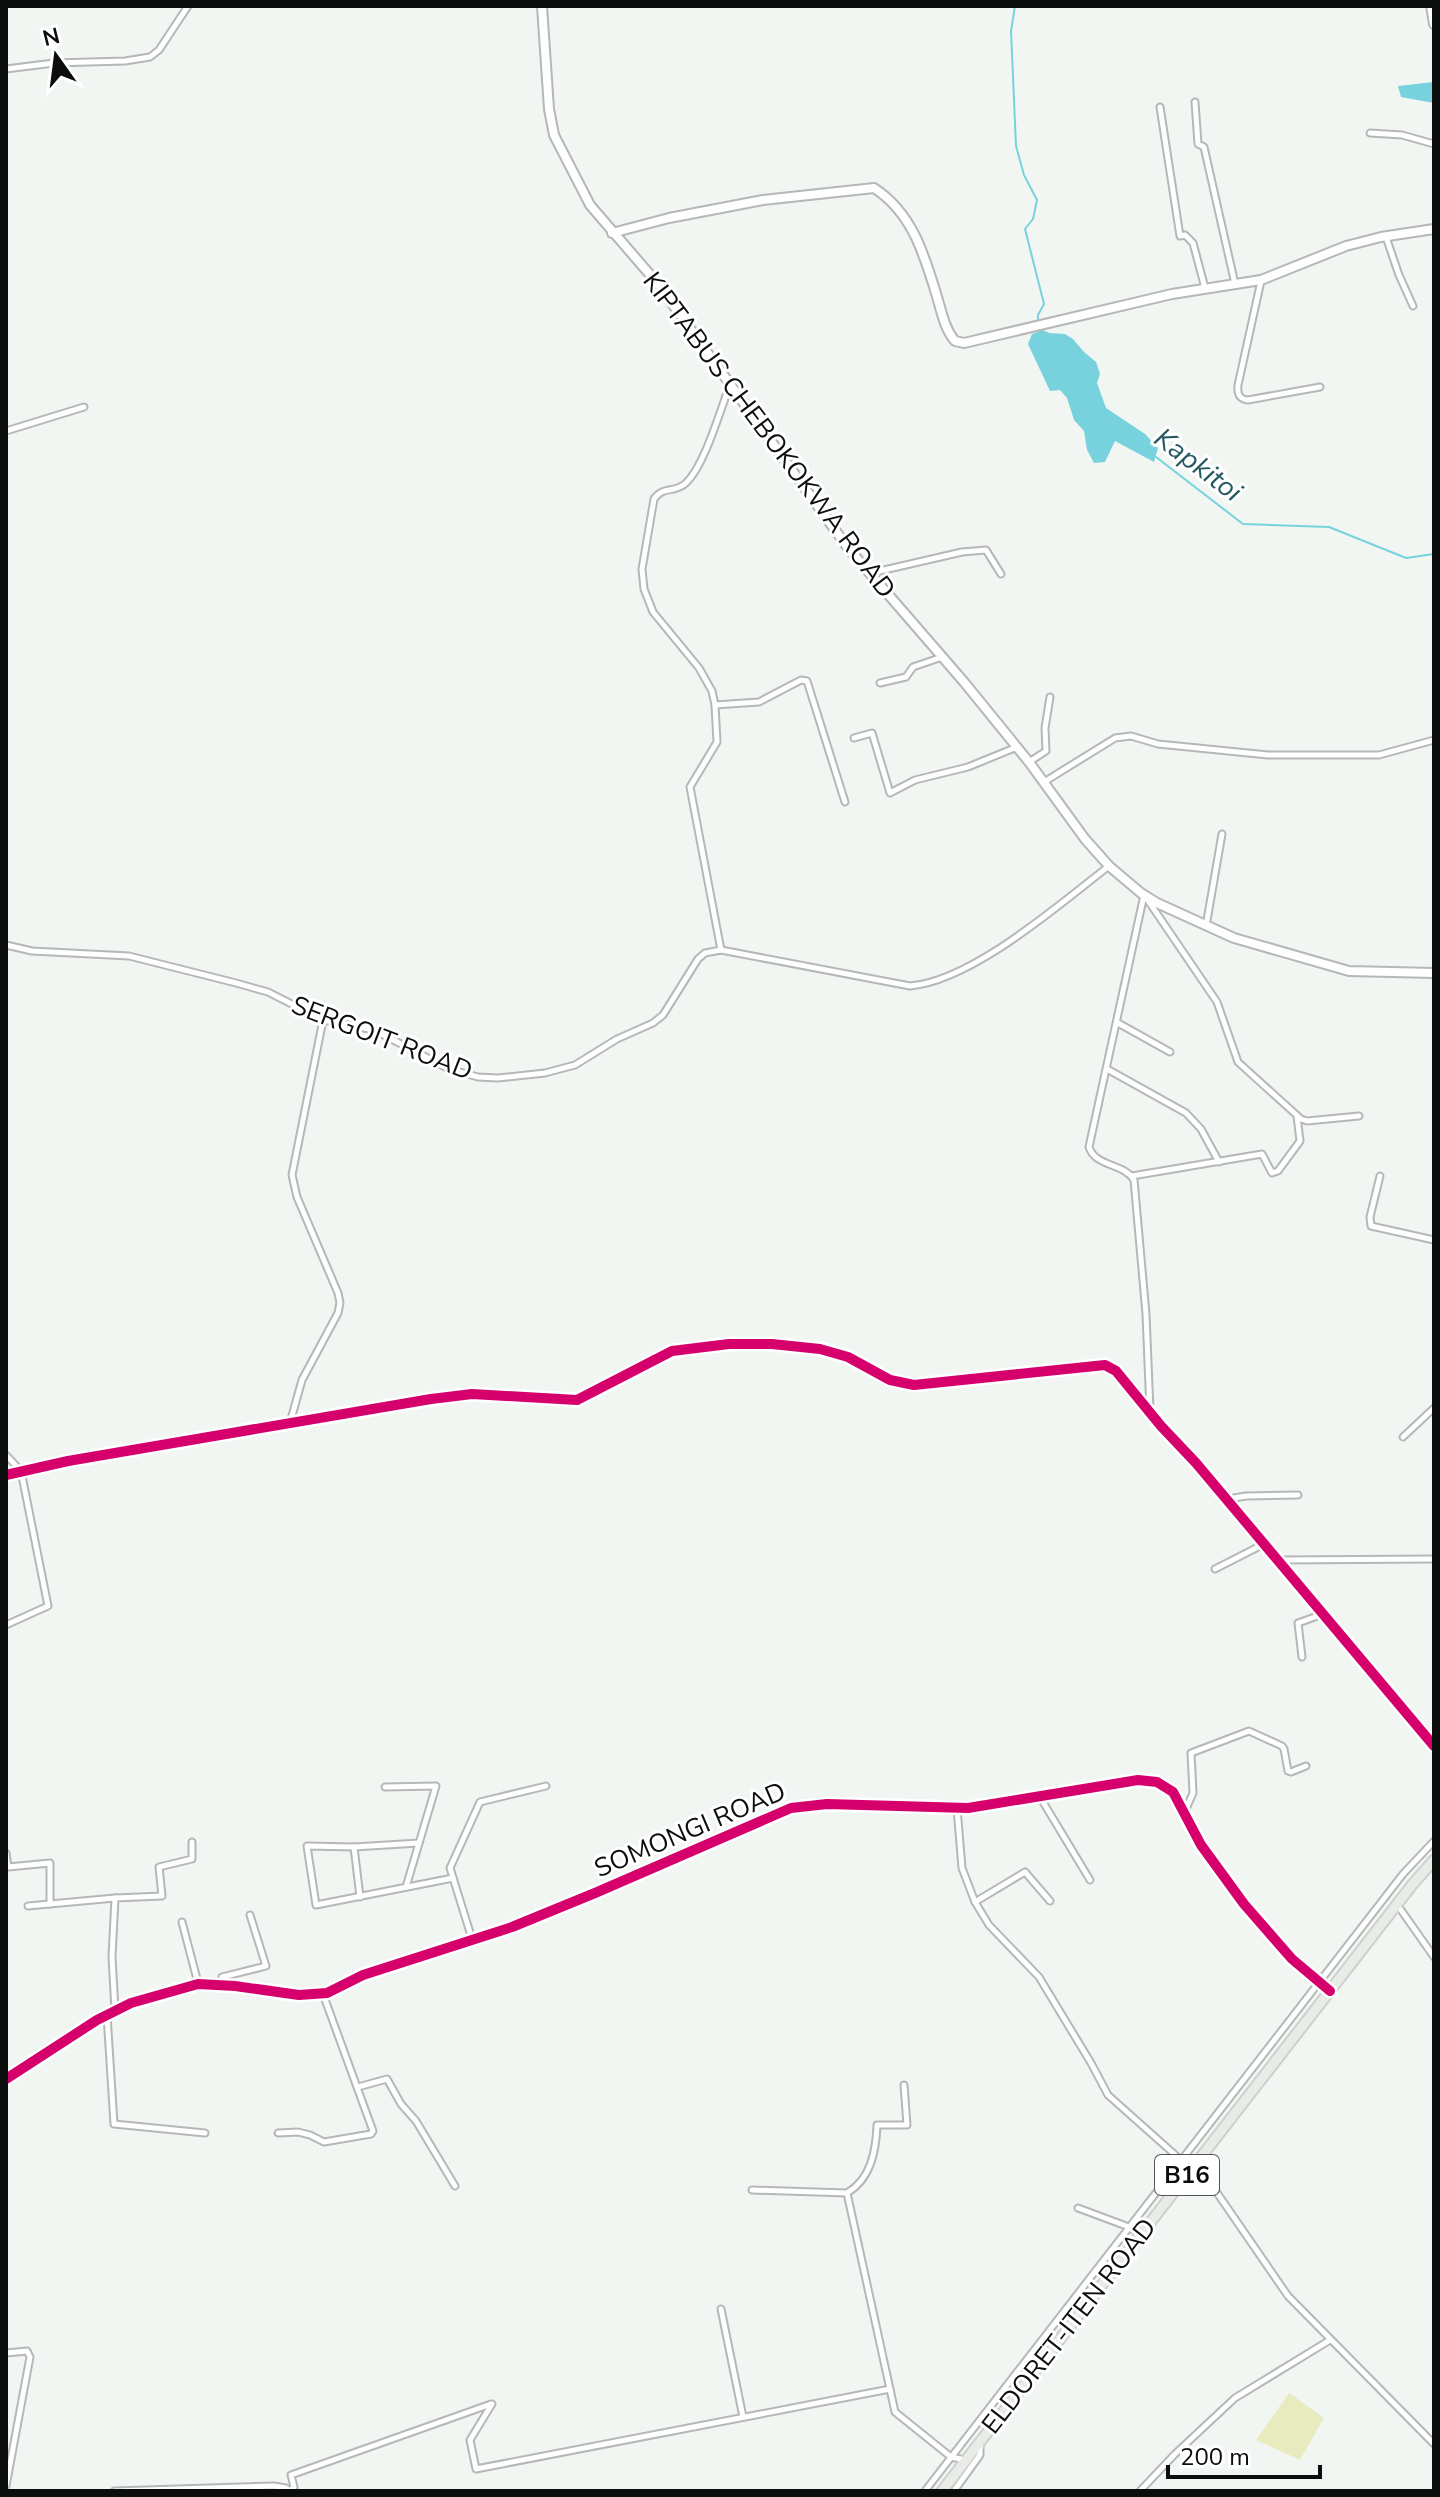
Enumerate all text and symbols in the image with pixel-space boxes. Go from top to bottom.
north arrow [16,16,96,96]
text: N [40,21,63,54]
street label: KIPTABUS CHEBOKOKWA ROAD [635,265,903,605]
water label: Kapkitoi [1146,419,1250,511]
street label: SERGOIT ROAD [286,987,478,1089]
street label: SOMONGI ROAD [589,1774,791,1886]
road number: B16 [1155,2155,1219,2195]
street label: ELDORET-ITEN ROAD [974,2211,1164,2441]
scale bar [1168,2429,1320,2479]
text: 200 m [1180,2441,1250,2473]

